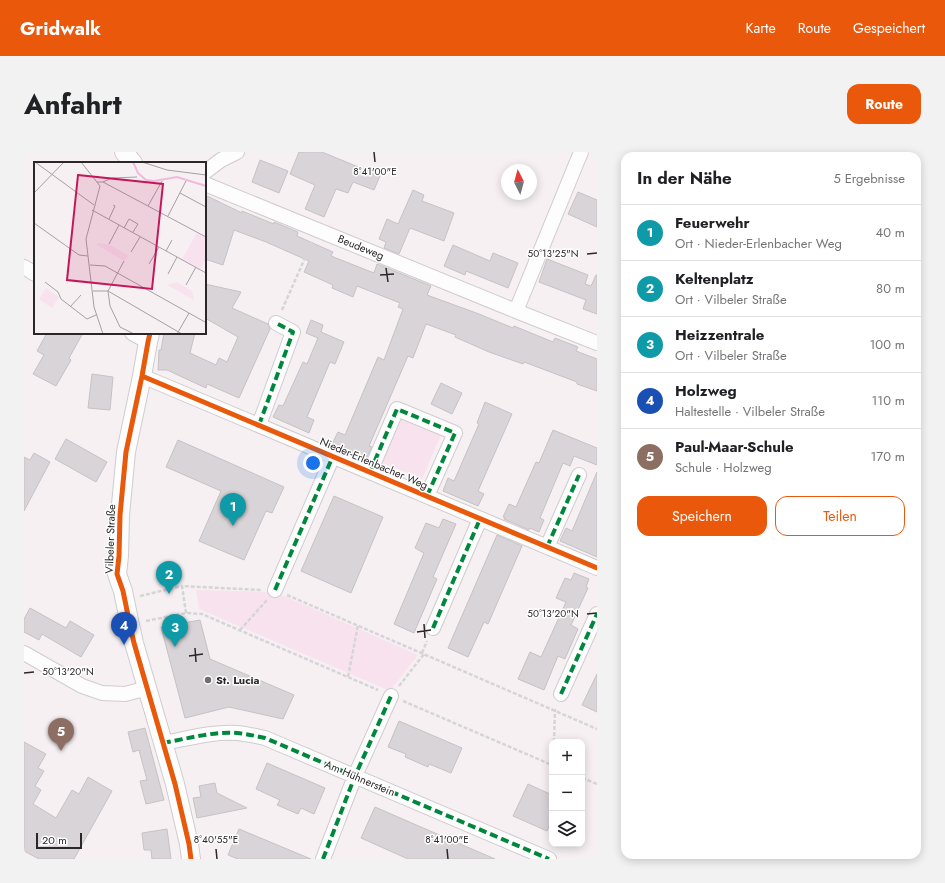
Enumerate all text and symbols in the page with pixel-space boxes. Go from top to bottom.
text: Gridwalk [20,15,101,42]
text: Karte [746,18,776,38]
text: Route [798,18,831,38]
text: Gespeichert [853,18,925,38]
text: Anfahrt [24,84,122,125]
button: Route [847,84,921,124]
inset map [34,162,206,334]
text: 8°41'00"E [353,164,397,179]
north arrow [501,164,537,200]
text: In der Nähe [637,166,732,190]
text: 5 Ergebnisse [833,169,905,188]
text: Feuerwehr [675,212,750,234]
text: 1 [647,223,653,242]
text: 40 m [876,223,905,242]
street label: Beudeweg [335,230,387,264]
text: Ort · Nieder-Erlenbacher Weg [675,234,842,253]
text: 50°13'25"N [528,246,578,261]
text: Keltenplatz [675,268,754,290]
text: 2 [646,279,654,298]
text: 80 m [876,279,905,298]
text: Ort · Vilbeler Straße [675,290,787,309]
text: Heizzentrale [675,324,764,346]
text: 3 [646,335,654,354]
text: 100 m [870,335,905,354]
text: Ort · Vilbeler Straße [675,346,787,365]
text: Holzweg [675,380,737,402]
text: 4 [645,391,655,410]
text: 110 m [871,391,905,410]
text: Haltestelle · Vilbeler Straße [675,402,825,421]
street label: Nieder-Erlenbacher Weg [317,433,431,493]
text: Paul-Maar-Schule [675,436,794,458]
text: 5 [646,447,654,466]
text: 170 m [870,447,905,466]
your location [303,453,323,473]
text: Schule · Holzweg [675,458,772,477]
pin: 1 [220,493,246,526]
button: Speichern [637,496,767,536]
button: Teilen [775,496,905,536]
street label: Vilbeler Straße [101,504,119,574]
pin: 2 [156,561,182,594]
text: 50°13'20"N [527,606,579,621]
pin: 4 [111,612,137,645]
pin: 3 [162,614,188,647]
text: 50°13'20"N [42,664,94,679]
place label: St. Lucia [216,672,260,688]
marker: St. Lucia [203,675,213,685]
pin: 5 [48,718,74,751]
map controls [549,739,585,847]
button: + [549,739,585,775]
street label: Am Hühnerstein [322,756,398,800]
button: − [549,775,585,811]
button: layers [549,811,585,847]
scale bar [36,831,82,850]
text: 20 m [42,832,67,848]
text: 8°40'55"E [194,832,238,847]
text: 8°41'00"E [425,832,469,847]

